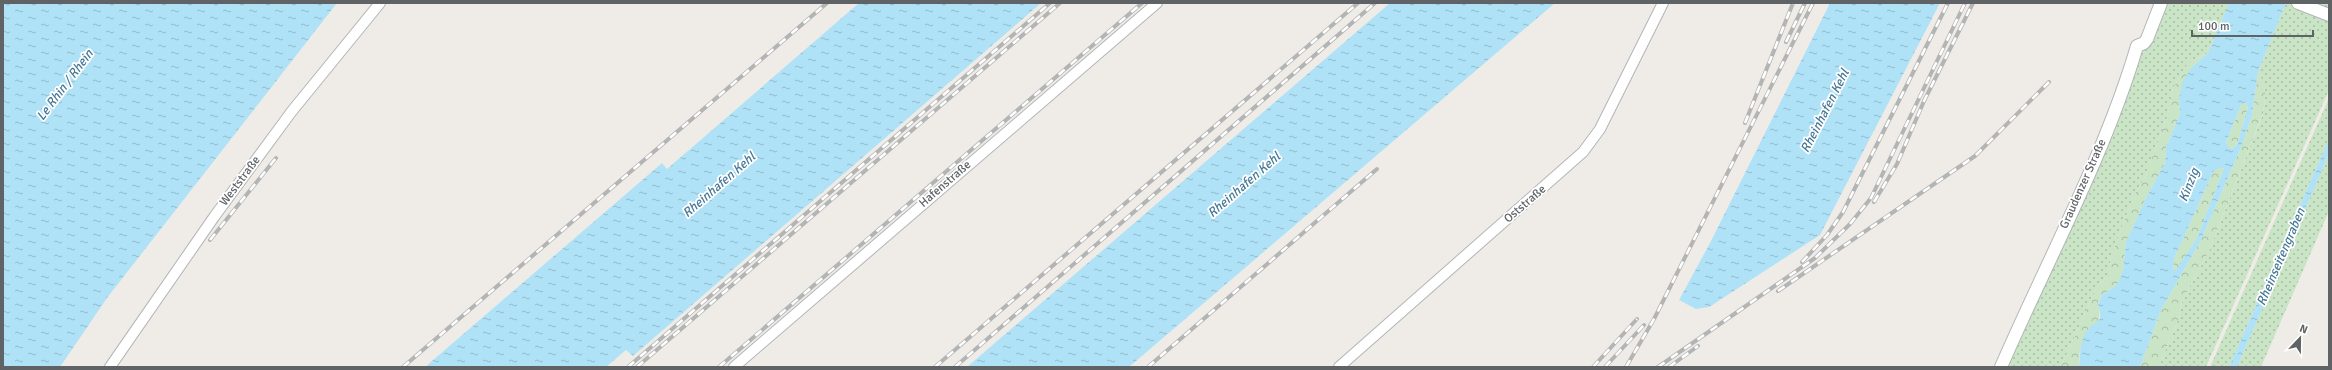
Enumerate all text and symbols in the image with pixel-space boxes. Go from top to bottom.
scale bar [2192,12,2313,38]
text: 100 m [2198,19,2230,34]
water label: Le Rhin / Rhein [33,46,97,124]
water label: Rheinhafen Kehl [1797,66,1853,155]
street label: Graudenzer Straße [2056,137,2110,231]
water label: Rheinhafen Kehl [679,148,760,221]
water label: Rheinhafen Kehl [1204,148,1285,221]
street label: Weststraße [216,153,264,209]
street label: Hafenstraße [916,157,974,211]
water label: Kinzig [2175,165,2203,204]
street label: Oststraße [1501,182,1549,226]
water label: Rheinseitengraben [2253,205,2309,308]
north arrow [2280,318,2320,358]
text: N [2298,322,2310,337]

